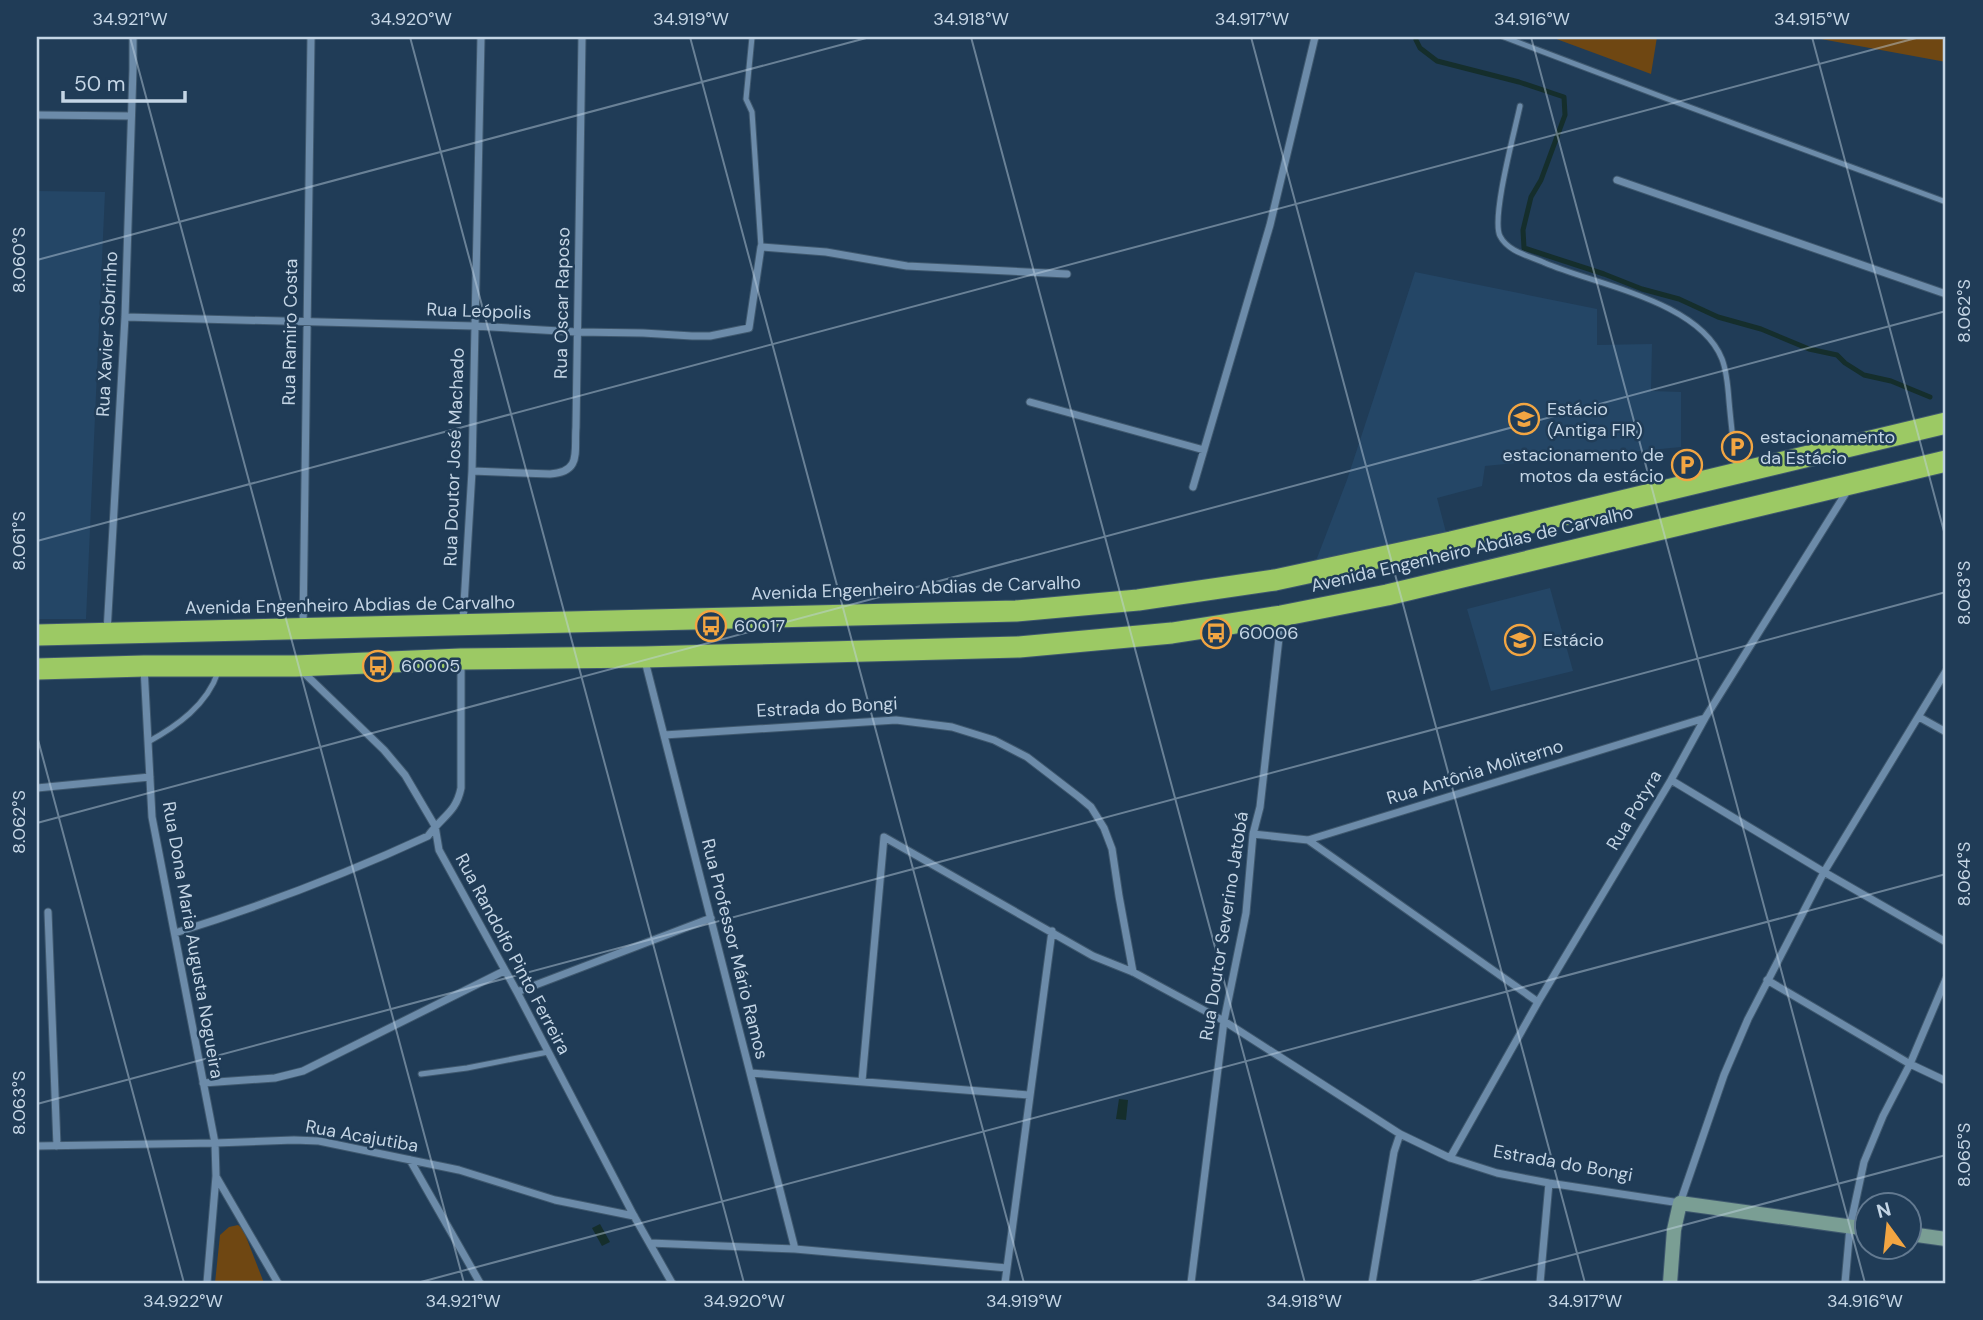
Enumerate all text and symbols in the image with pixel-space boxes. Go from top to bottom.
text: 34.921°W [92,7,168,31]
text: 34.920°W [370,7,452,31]
text: 34.919°W [653,7,729,31]
text: 34.918°W [933,7,1009,31]
text: 34.917°W [1215,7,1289,31]
text: 34.916°W [1494,7,1570,31]
text: 34.915°W [1774,7,1850,31]
scale bar [63,60,186,104]
text: 50 m [74,70,125,98]
text: 8.060°S [7,227,31,293]
street label: Rua Oscar Raposo [549,227,575,379]
street label: Rua Xavier Sobrinho [91,251,123,417]
street label: Rua Ramiro Costa [277,258,303,406]
text: 8.062°S [1952,279,1976,343]
street label: Rua Leópolis [426,297,532,325]
street label: Rua Doutor José Machado [438,347,470,567]
place label: Estácio (Antiga FIR) [1547,397,1643,442]
school or university icon: Estácio (Antiga FIR) [1507,402,1541,436]
place label: estacionamento da Estácio [1760,425,1895,470]
parking icon: estacionamento da Estácio [1720,430,1754,464]
place label: estacionamento de motos da estácio [1503,443,1664,488]
parking icon: estacionamento de motos da estácio [1670,448,1704,482]
street label: Avenida Engenheiro Abdias de Carvalho [1308,500,1636,598]
text: 8.061°S [7,511,31,571]
text: 8.063°S [1952,561,1976,625]
street label: Avenida Engenheiro Abdias de Carvalho [751,570,1081,606]
street label: Avenida Engenheiro Abdias de Carvalho [185,590,515,620]
bus stop icon: 60017 [694,609,728,643]
place label: 60017 [734,614,785,638]
bus stop icon: 60006 [1199,616,1233,650]
place label: 60006 [1239,621,1299,645]
school or university icon: Estácio [1503,623,1537,657]
place label: Estácio [1543,628,1604,652]
bus stop icon: 60005 [361,649,395,683]
place label: 60005 [401,654,460,678]
street label: Estrada do Bongi [756,691,898,723]
street label: Rua Antônia Moliterno [1384,734,1566,810]
street label: Rua Potyra [1601,766,1667,854]
text: 8.062°S [7,790,31,854]
street label: Rua Dona Maria Augusta Nogueira [157,800,229,1080]
street label: Rua Doutor Severino Jatobá [1194,810,1254,1042]
street label: Rua Professor Mário Ramos [696,836,774,1062]
text: 8.064°S [1952,842,1976,906]
street label: Rua Randolfo Pinto Ferreira [450,849,576,1059]
text: 8.063°S [7,1071,31,1135]
street label: Rua Acajutiba [304,1114,420,1158]
text: 8.065°S [1952,1123,1976,1187]
street label: Estrada do Bongi [1491,1139,1635,1187]
north arrow [1854,1190,1924,1260]
text: N [1874,1196,1894,1224]
text: 34.922°W [143,1289,223,1313]
text: 34.921°W [425,1289,501,1313]
text: 34.920°W [703,1289,785,1313]
text: 34.919°W [986,1289,1062,1313]
text: 34.918°W [1266,1289,1342,1313]
text: 34.917°W [1548,1289,1622,1313]
text: 34.916°W [1827,1289,1903,1313]

